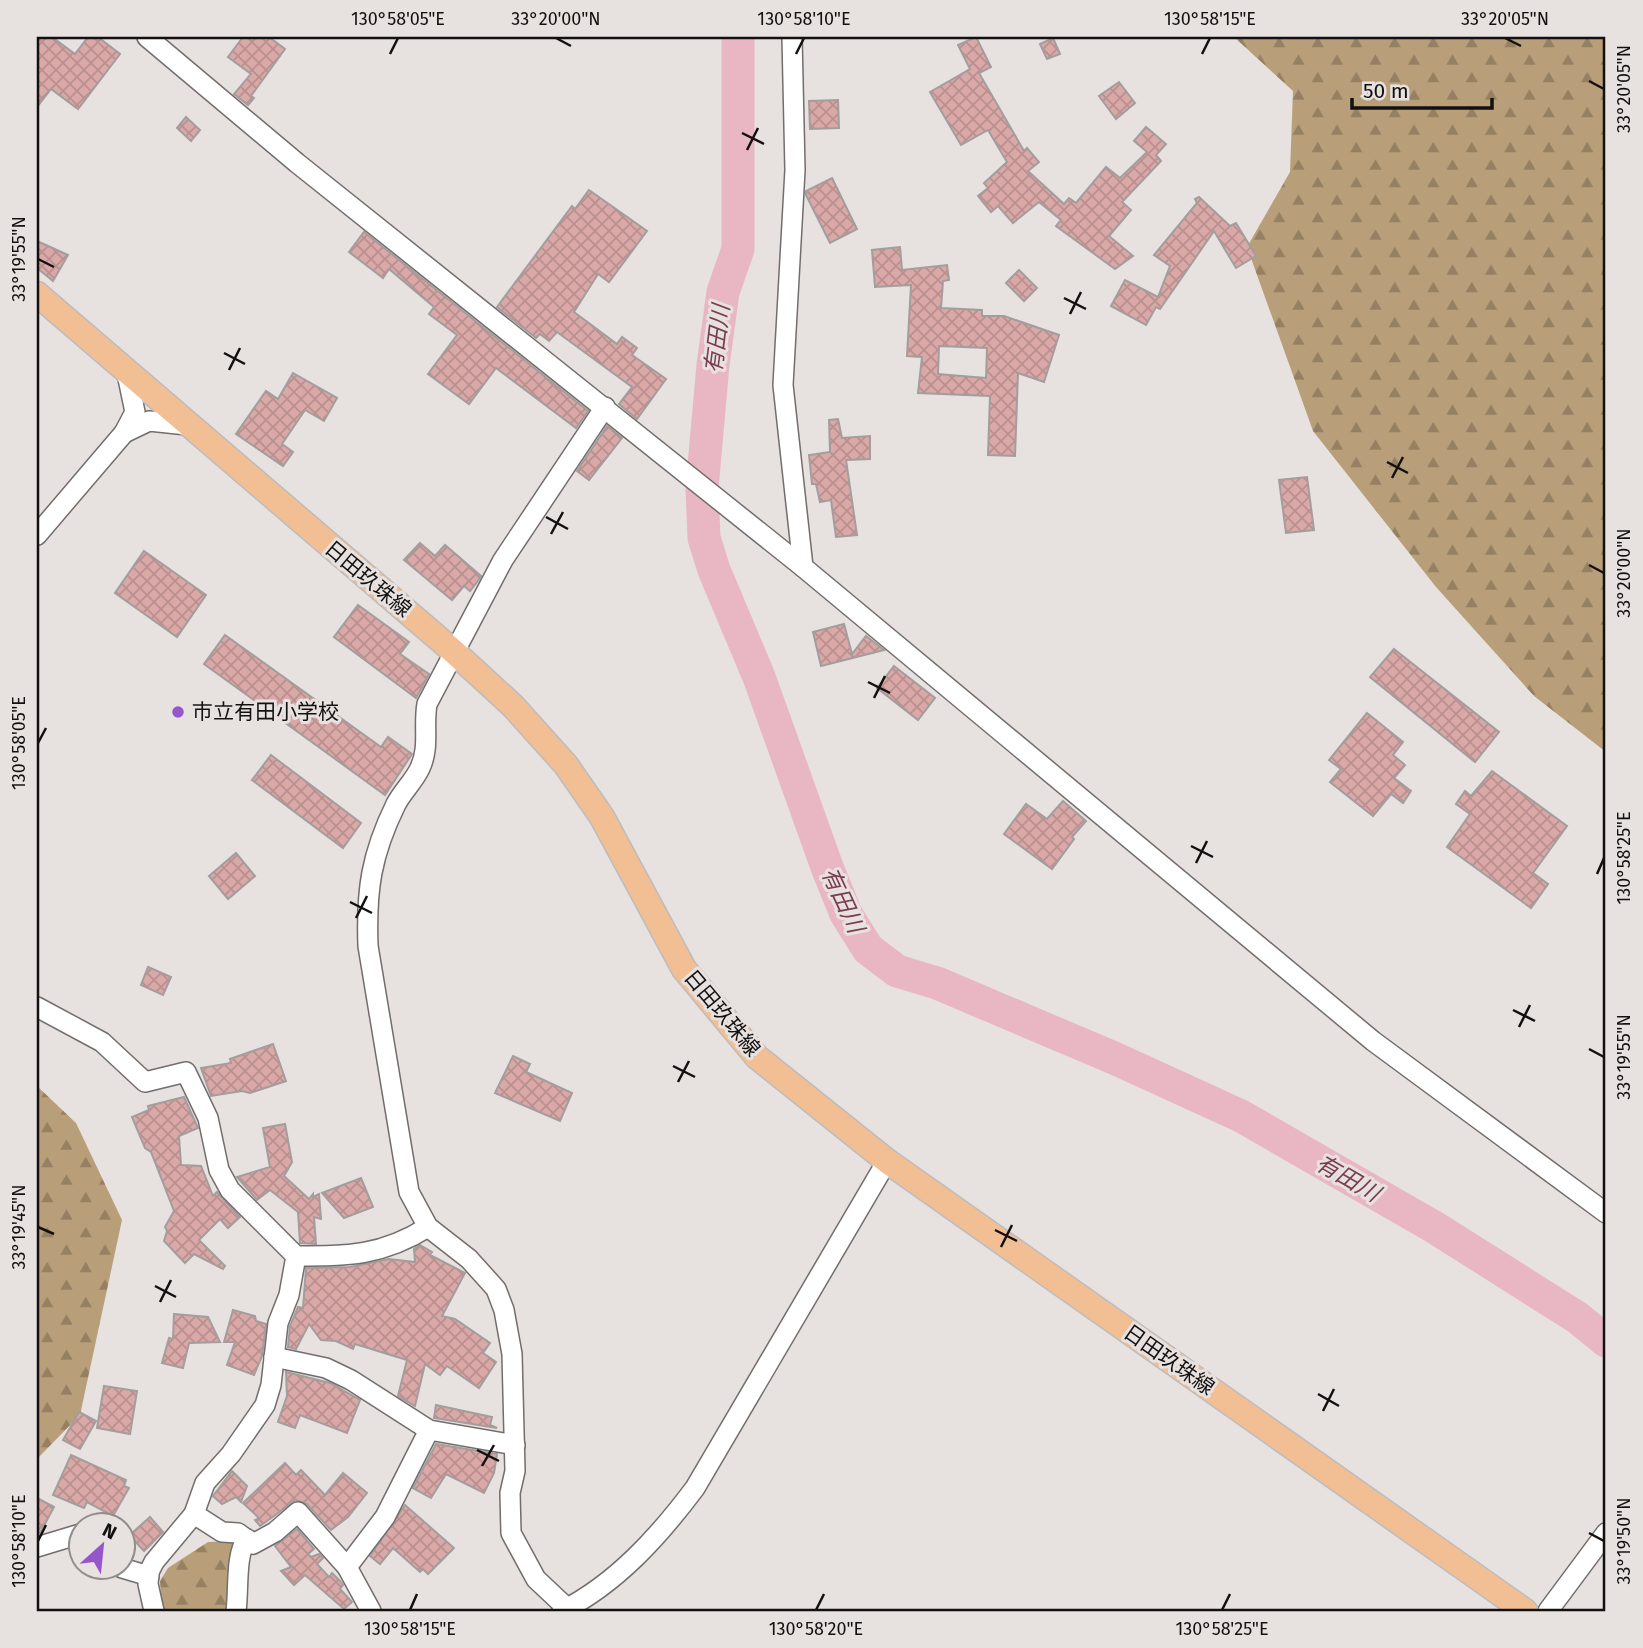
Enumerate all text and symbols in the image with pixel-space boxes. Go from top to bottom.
text: 130°58'05"E [351,8,445,30]
text: 33°20'00"N [511,8,601,30]
text: 130°58'10"E [757,8,851,30]
text: 130°58'15"E [1164,8,1256,30]
text: 33°20'05"N [1461,8,1549,30]
text: 33°20'05"N [1613,45,1635,133]
scale bar [1352,66,1492,110]
text: 50 m [1363,78,1409,104]
text: 33°19'55"N [8,216,30,302]
water label: 有田川 [699,300,735,375]
text: 33°20'00"N [1613,528,1635,618]
street label: 日田玖珠線 [319,535,417,623]
text: 130°58'05"E [8,696,30,790]
place label: 市立有田小学校 [192,699,339,725]
marker: 市立有田小学校 [170,704,186,720]
text: 130°58'25"E [1613,811,1635,905]
water label: 有田川 [816,863,872,940]
street label: 日田玖珠線 [678,964,766,1062]
text: 33°19'55"N [1613,1014,1635,1100]
water label: 有田川 [1311,1149,1387,1209]
text: 33°19'45"N [8,1184,30,1270]
street label: 日田玖珠線 [1119,1319,1219,1401]
text: 130°58'10"E [8,1494,30,1588]
text: 33°19'50"N [1613,1498,1635,1584]
north arrow [66,1512,136,1582]
text: N [99,1518,120,1544]
text: 130°58'15"E [364,1618,456,1640]
text: 130°58'20"E [769,1618,863,1640]
text: 130°58'25"E [1175,1618,1269,1640]

